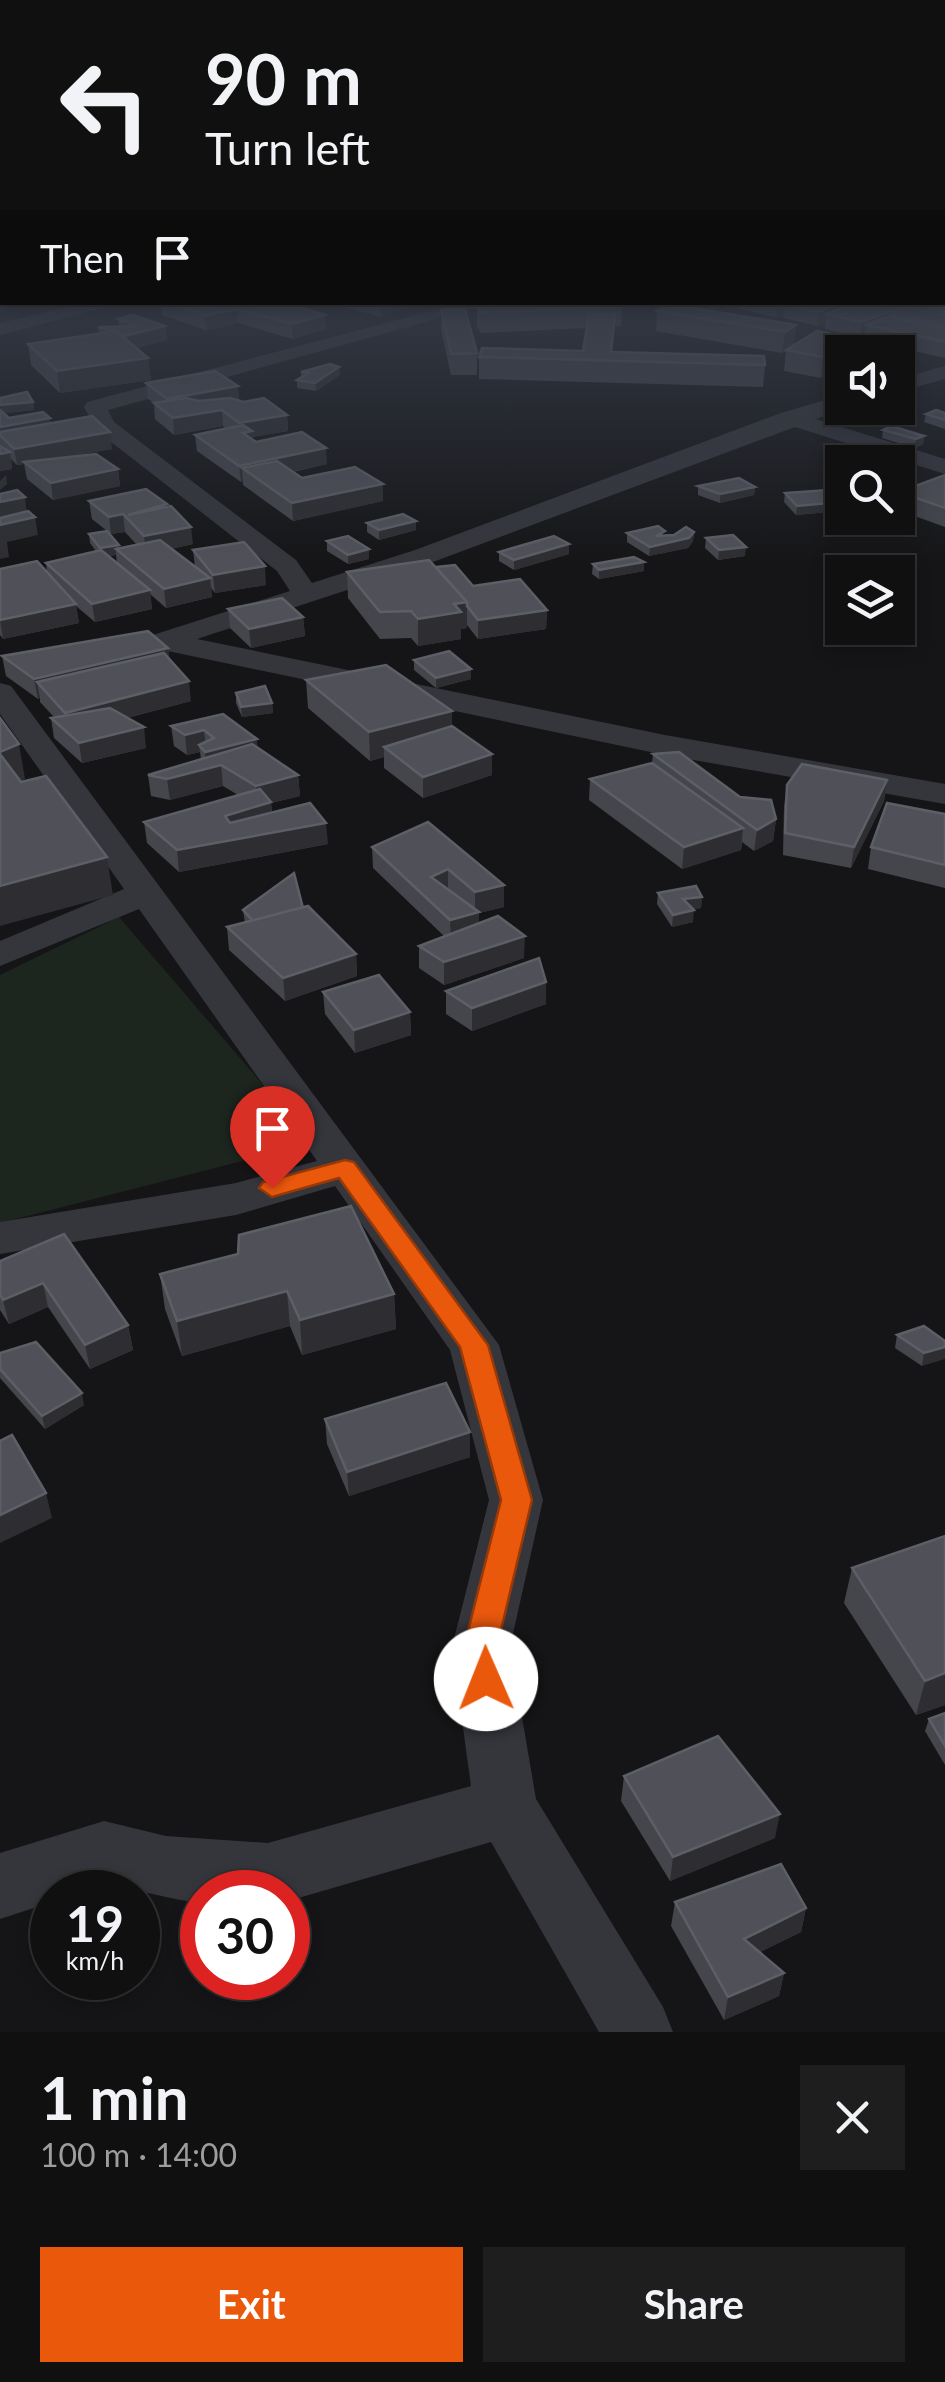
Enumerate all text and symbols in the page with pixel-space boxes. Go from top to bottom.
text: 90 m [205,36,362,120]
icon: left [40,40,170,170]
text: Turn left [205,121,370,175]
icon: arrive [145,230,200,285]
text: Then [40,235,125,281]
map controls [825,335,915,645]
button: sound [825,335,915,425]
button: search [825,445,915,535]
button: layers [825,555,915,645]
pin [230,1086,315,1189]
icon: arrive [245,1101,300,1156]
position arrow [434,1627,538,1731]
speed limit sign: 30 [180,1870,310,2000]
text: 19 [66,1893,124,1953]
text: km/h [66,1945,124,1975]
text: 1 min [40,2061,189,2133]
button: close [800,2065,905,2170]
text: 100 m · 14:00 [40,2135,237,2174]
button: Exit [40,2247,463,2362]
button: Share [483,2247,905,2362]

